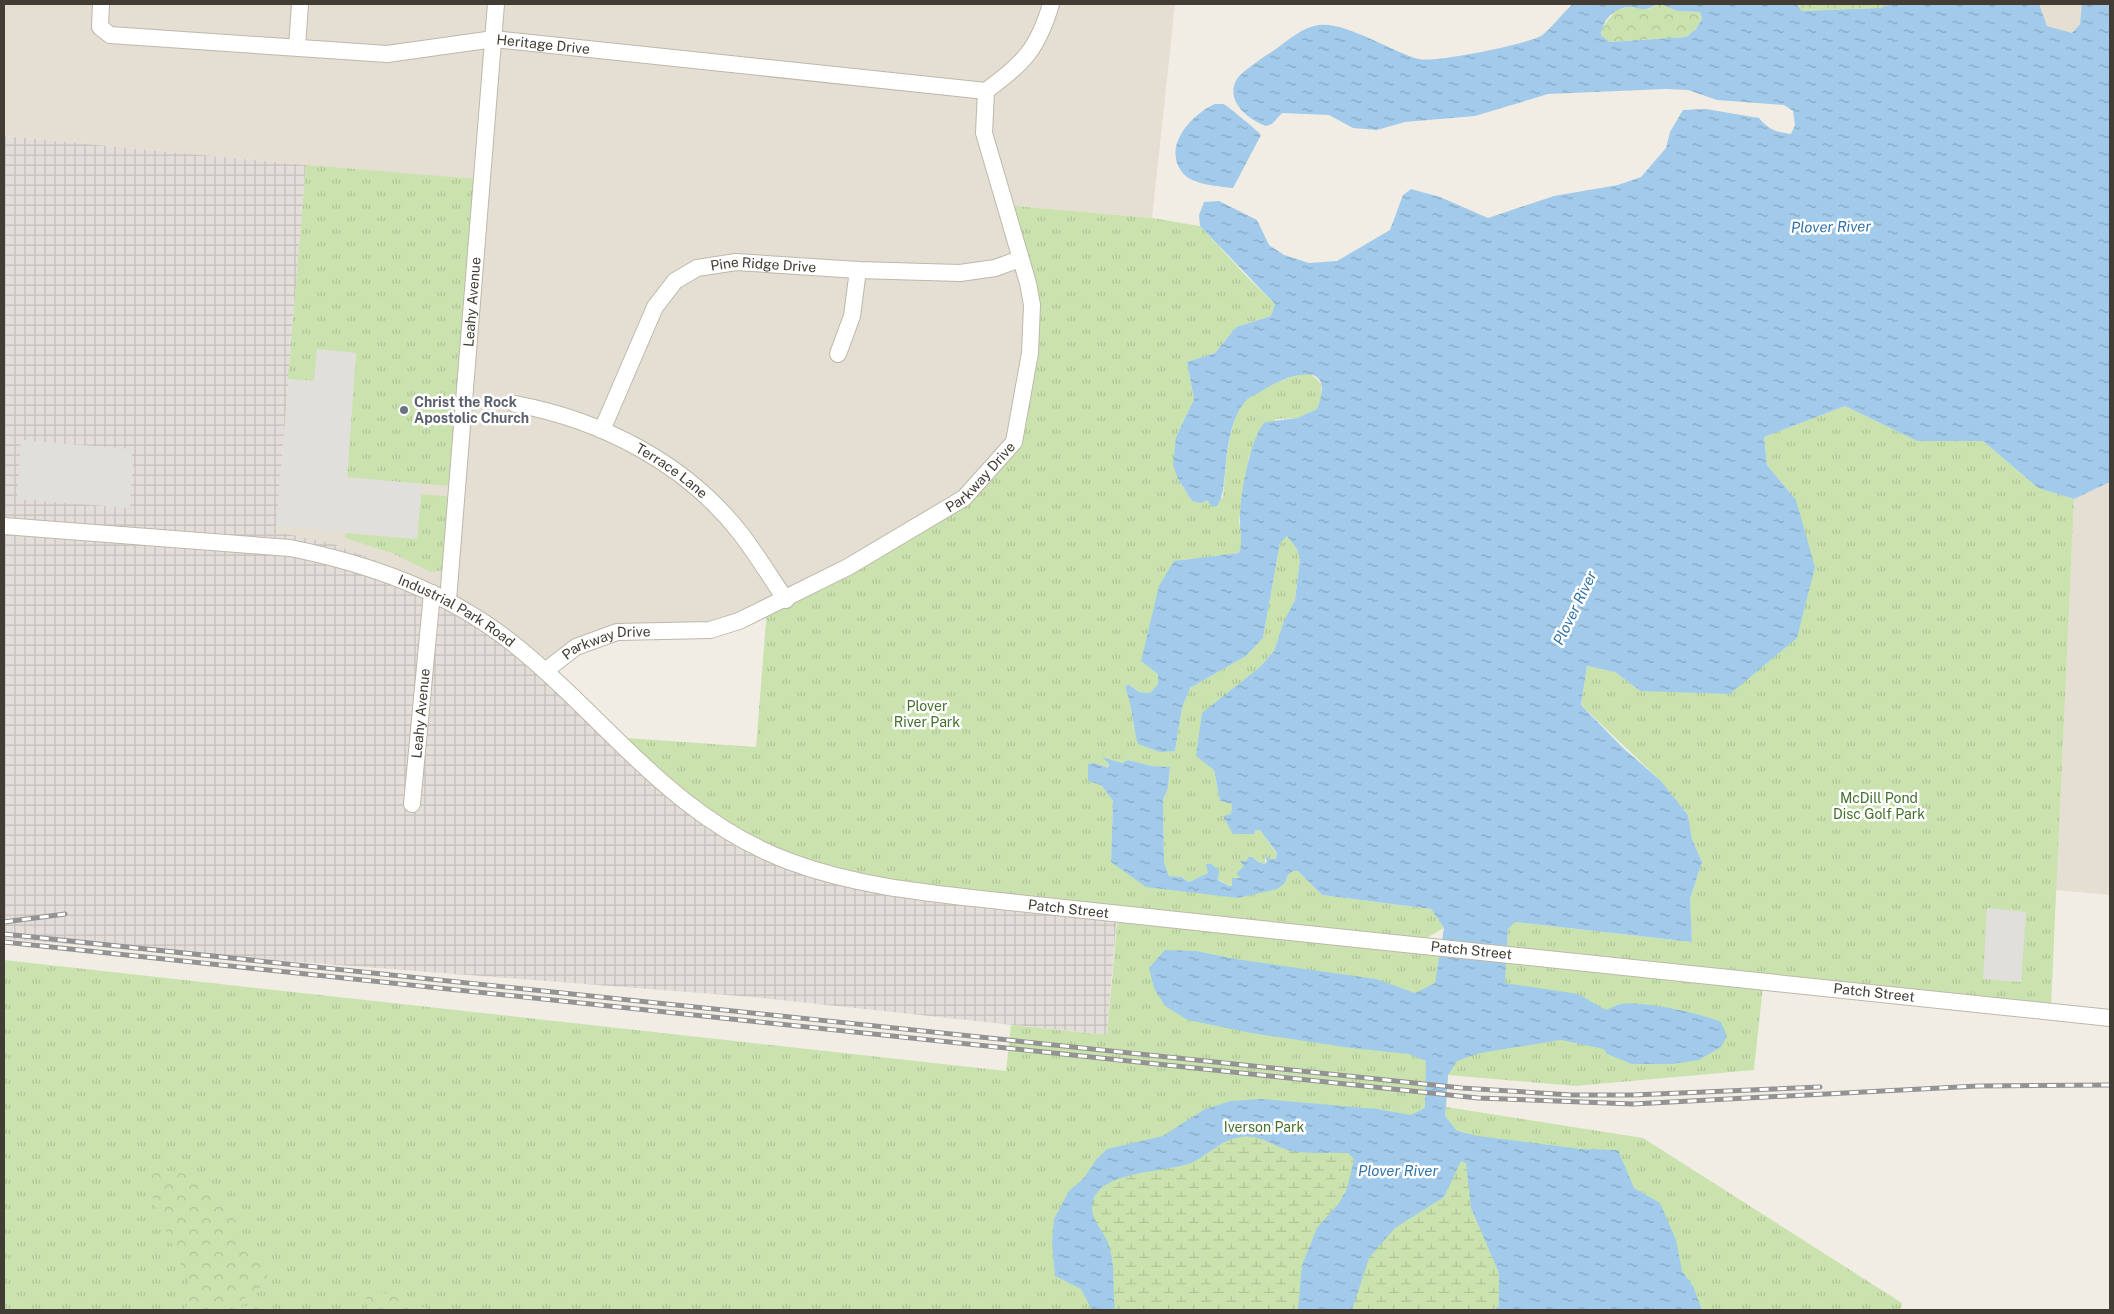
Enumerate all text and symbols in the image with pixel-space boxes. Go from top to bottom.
street label: Heritage Drive [496,31,591,57]
water label: Plover River [1791,217,1872,236]
street label: Pine Ridge Drive [709,254,817,275]
street label: Leahy Avenue [460,256,484,348]
place label: Christ the Rock Apostolic Church [414,394,529,426]
marker: Christ the Rock Apostolic Church [398,404,410,416]
street label: Parkway Drive [943,439,1018,515]
street label: Terrace Lane [633,440,711,502]
water label: Plover River [1549,568,1600,648]
street label: Industrial Park Road [396,572,518,650]
street label: Parkway Drive [559,623,651,663]
street label: Leahy Avenue [408,668,433,759]
park label: Plover River Park [894,698,960,730]
park label: McDill Pond Disc Golf Park [1833,790,1925,822]
street label: Patch Street [1027,896,1110,921]
street label: Patch Street [1430,938,1513,962]
street label: Patch Street [1833,980,1915,1005]
park label: Iverson Park [1224,1119,1304,1135]
water label: Plover River [1358,1162,1438,1179]

